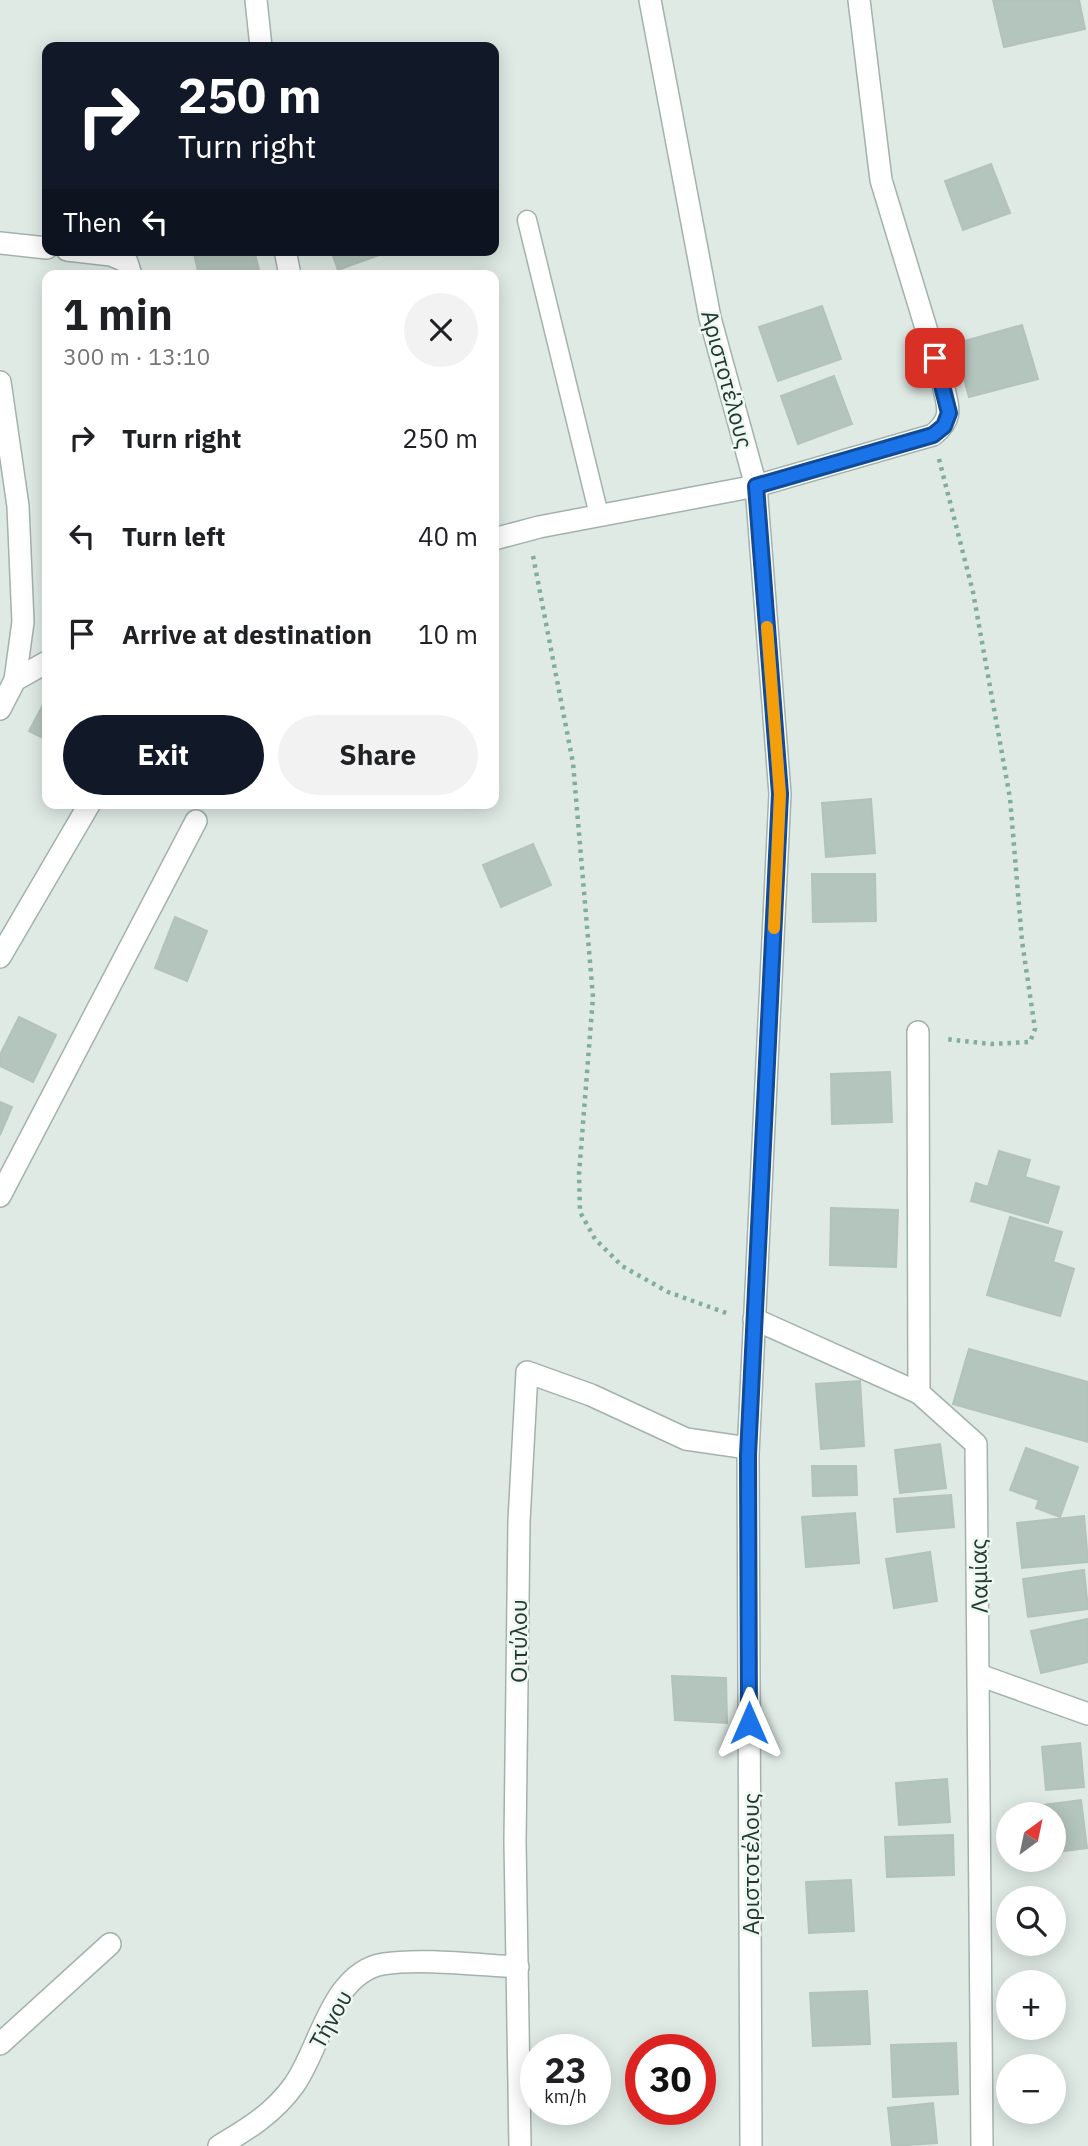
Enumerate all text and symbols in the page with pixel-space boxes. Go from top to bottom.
text: 250 m [178,63,322,126]
icon: right [63,70,154,161]
text: Turn right [178,125,316,167]
icon: left [136,203,174,241]
text: Then [63,205,122,239]
text: 1 min [63,287,173,342]
button: close [404,293,478,367]
street label: Αριστοτέλους [695,306,761,452]
pin [905,328,965,388]
icon: arrive [916,339,954,377]
text: 300 m · 13:10 [63,341,210,371]
icon: right [63,419,101,457]
text: Turn right [122,421,241,455]
text: 250 m [402,421,478,455]
icon: left [63,517,101,555]
text: Turn left [122,519,225,553]
text: 40 m [418,519,478,553]
icon: arrive [63,615,101,653]
text: Arrive at destination [122,617,372,651]
text: 10 m [418,617,478,651]
button: Exit [63,715,264,795]
button: Share [278,715,478,795]
street label: Λαμίας [962,1538,994,1614]
street label: Οιτύλου [503,1599,533,1683]
position arrow [712,1686,786,1760]
street label: Αριστοτέλους [735,1793,765,1935]
north arrow [996,1802,1066,1872]
map controls [996,1802,1066,2124]
button: search [996,1886,1066,1956]
button: + [996,1970,1066,2040]
street label: Τήνου [302,1984,358,2054]
speed limit sign: 30 [625,2034,716,2125]
text: 23 [544,2047,587,2093]
button: − [996,2054,1066,2124]
text: km/h [544,2085,587,2108]

